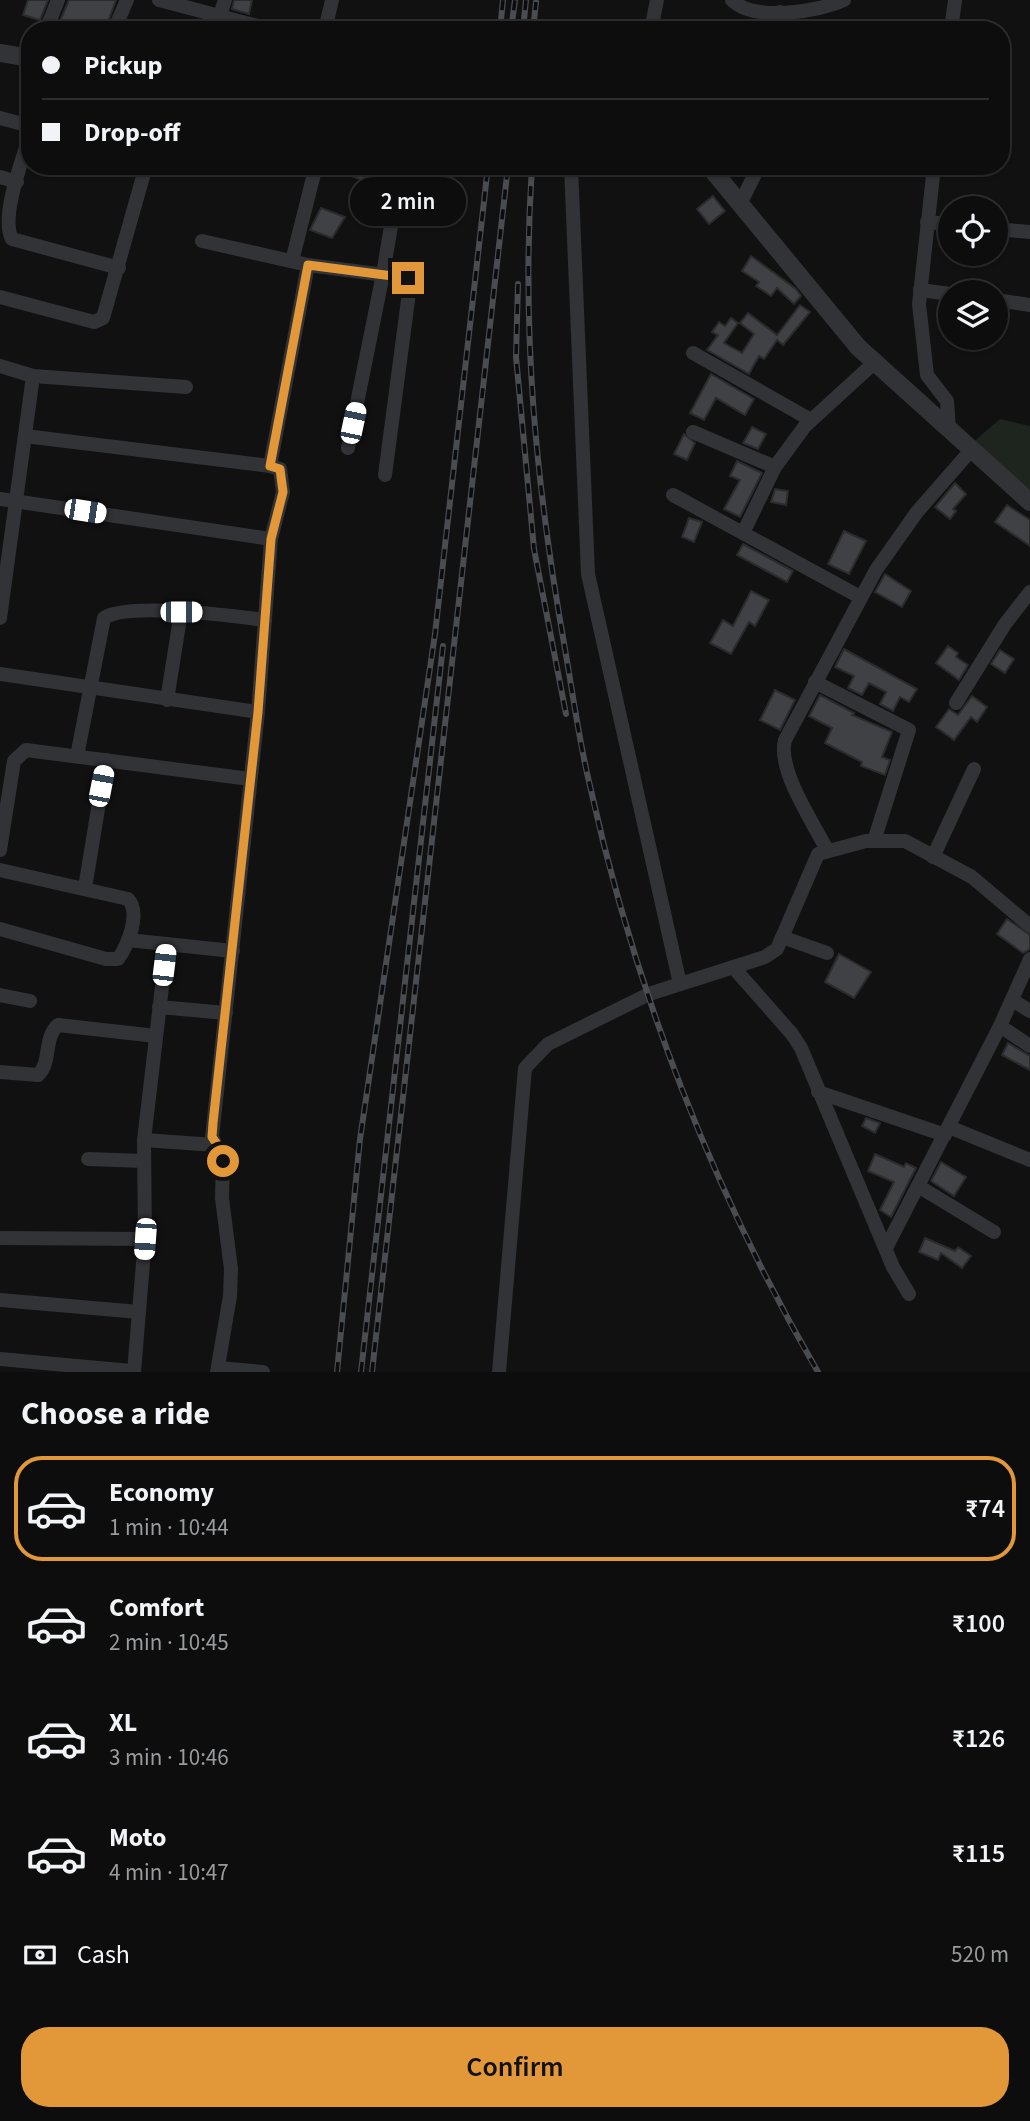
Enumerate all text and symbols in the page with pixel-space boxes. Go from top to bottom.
text: Pickup [84,47,162,84]
text: Drop-off [84,114,180,151]
callout: 2 min [350,176,466,226]
text: 2 min [381,185,435,218]
map controls [938,196,1008,350]
button: locate [938,196,1008,266]
route end [392,262,424,294]
button: layers [938,280,1008,350]
car [339,400,368,446]
car [63,497,108,525]
car [161,602,203,623]
car [87,763,116,809]
car [152,943,177,987]
route start [207,1145,239,1177]
car [134,1217,157,1261]
text: Choose a ride [21,1391,210,1437]
text: Economy [109,1474,214,1511]
icon: car [25,1477,88,1540]
text: ₹74 [965,1490,1005,1527]
text: 1 min · 10:44 [109,1511,229,1544]
text: Comfort [109,1589,204,1626]
icon: car [25,1592,88,1655]
text: ₹100 [952,1605,1005,1642]
text: 2 min · 10:45 [109,1626,229,1659]
text: XL [109,1704,137,1741]
icon: car [25,1707,88,1770]
text: ₹126 [952,1720,1005,1757]
text: 3 min · 10:46 [109,1741,229,1774]
text: Moto [109,1819,166,1856]
icon: car [25,1822,88,1885]
text: ₹115 [952,1835,1005,1872]
text: 4 min · 10:47 [109,1856,229,1889]
icon: cash [21,1936,59,1974]
text: Cash [77,1936,130,1973]
text: 520 m [951,1938,1009,1971]
button: Confirm [21,2027,1009,2107]

